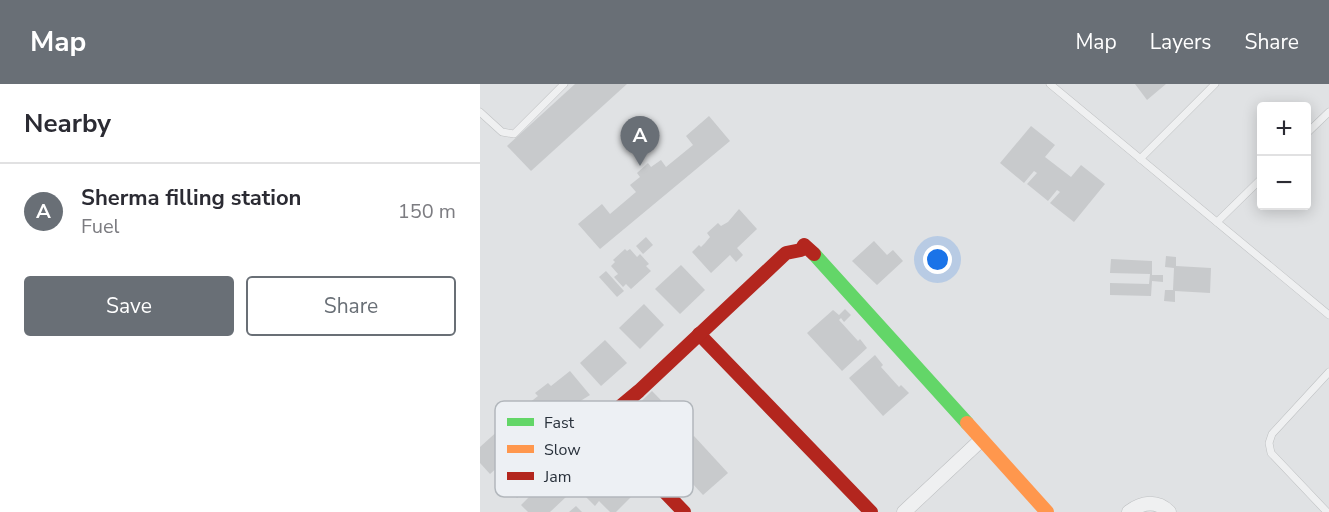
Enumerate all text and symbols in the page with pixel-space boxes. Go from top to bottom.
text: Map [30,23,86,61]
text: Map [1075,28,1117,56]
text: Layers [1150,28,1211,56]
text: Share [1244,28,1299,56]
map controls [1257,102,1311,210]
button: + [1257,102,1311,156]
text: Nearby [24,106,111,141]
pin: A [620,116,660,166]
button: − [1257,156,1311,210]
text: Sherma filling station [81,183,301,213]
text: A [36,198,51,225]
text: 150 m [398,198,456,225]
text: Fuel [81,213,120,240]
your location [923,245,952,274]
button: Save [24,276,234,336]
button: Share [246,276,456,336]
legend [495,401,693,497]
text: Fast [544,412,575,434]
text: Slow [544,439,581,461]
text: Jam [543,466,571,488]

